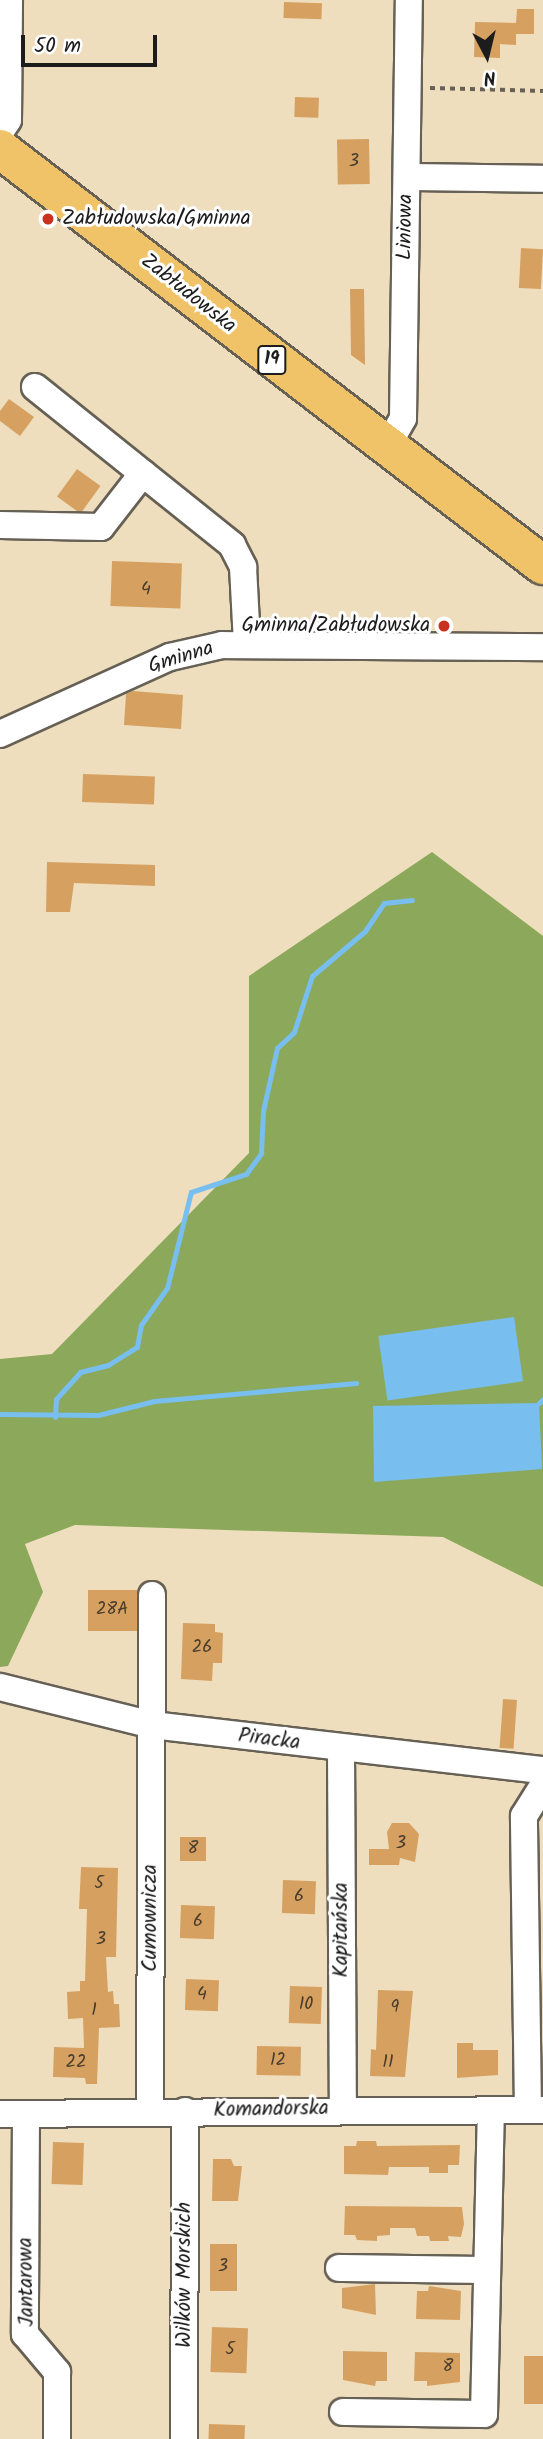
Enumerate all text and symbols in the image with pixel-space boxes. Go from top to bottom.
scale bar [24,21,161,65]
north arrow [452,21,522,91]
text: 50 m [34,30,81,63]
text: N [482,61,497,92]
house number: 3 [349,151,359,173]
street label: Liniowa [393,194,419,260]
place label: Zabłudowska/Gminna [62,206,251,232]
marker: Zabłudowska/Gminna [40,211,56,227]
street label: Zabłudowska [135,249,241,339]
road number: 19 [256,344,288,376]
house number: 4 [141,579,151,601]
place label: Gminna/Zabłudowska [241,613,430,639]
marker: Gminna/Zabłudowska [436,618,452,634]
street label: Gminna [145,636,217,680]
house number: 28A [96,1599,128,1621]
house number: 26 [192,1637,212,1659]
street label: Piracka [237,1724,301,1756]
house number: 3 [396,1833,406,1855]
house number: 8 [188,1838,198,1860]
street label: Cumownicza [138,1864,164,1972]
house number: 5 [94,1873,104,1895]
street label: Kapitańska [329,1882,355,1978]
house number: 6 [294,1886,304,1908]
house number: 6 [193,1911,203,1933]
house number: 3 [96,1929,106,1951]
house number: 4 [197,1984,207,2006]
house number: 10 [299,1994,313,2016]
house number: 9 [391,1997,399,2019]
house number: 1 [91,2000,97,2022]
house number: 12 [270,2050,286,2072]
house number: 22 [66,2052,86,2074]
house number: 11 [382,2052,394,2074]
street label: Komandorska [213,2096,329,2124]
street label: Wilków Morskich [172,2202,198,2348]
street label: Jantarowa [14,2237,40,2327]
house number: 3 [218,2256,228,2278]
house number: 5 [225,2339,235,2361]
house number: 8 [443,2356,453,2378]

